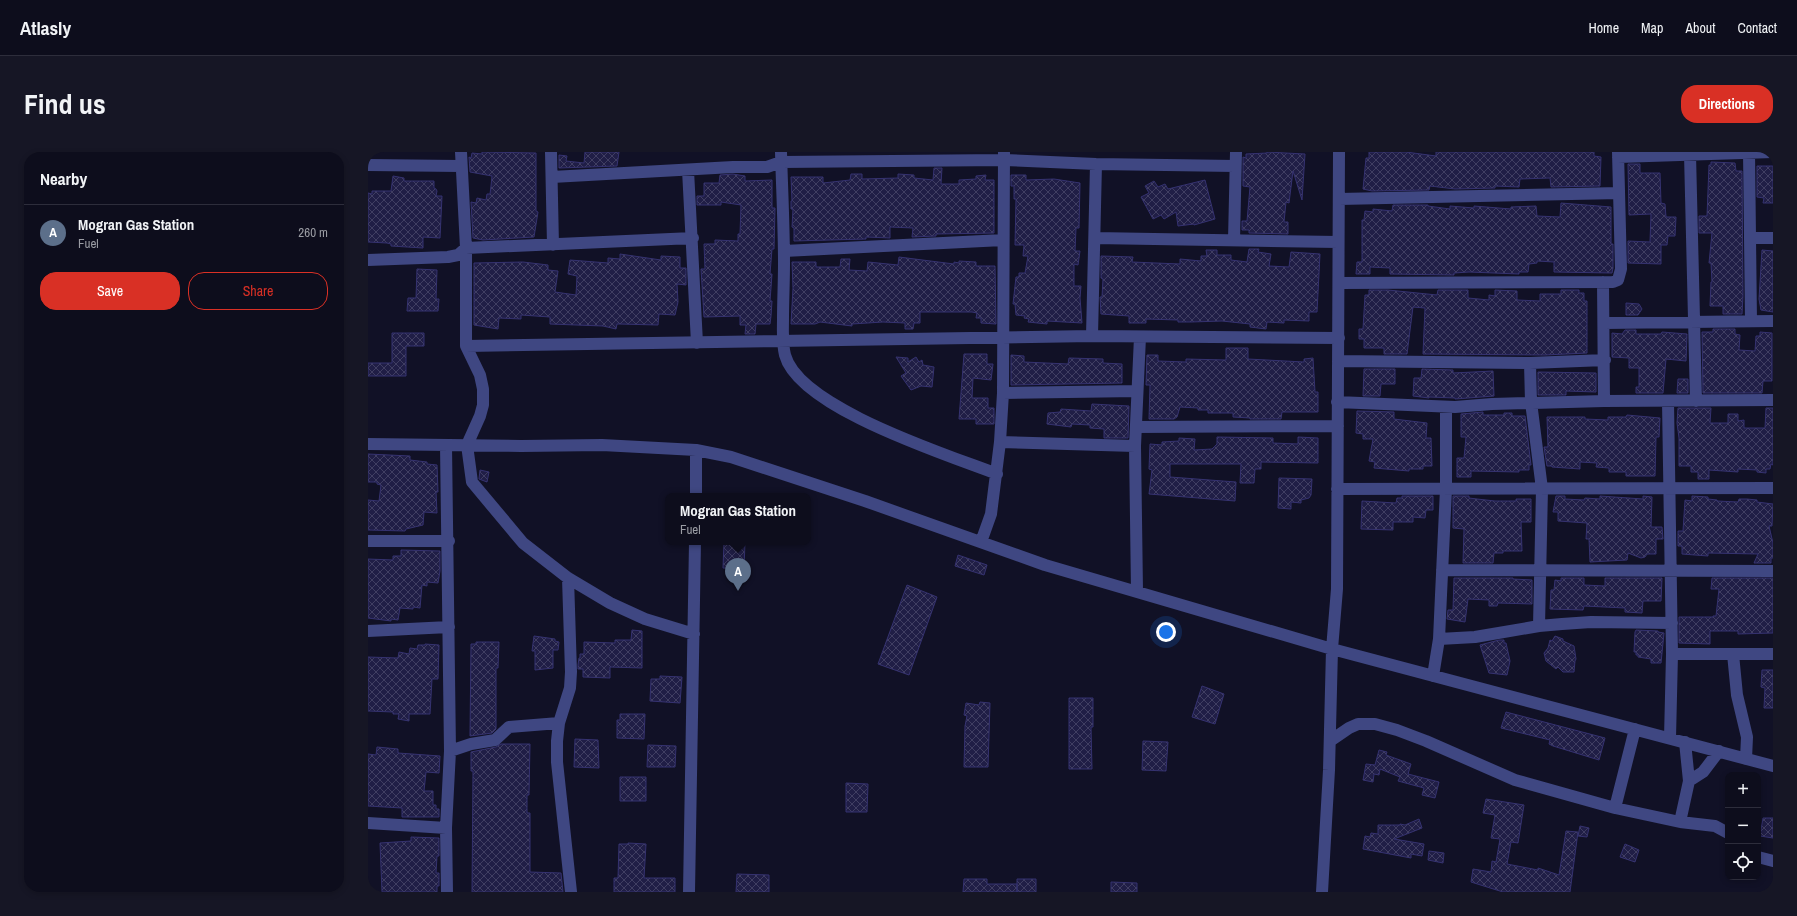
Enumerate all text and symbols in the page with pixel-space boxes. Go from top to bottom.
text: Atlasly [20,15,71,41]
text: Home [1588,19,1619,37]
text: Map [1641,19,1663,37]
text: About [1685,19,1715,37]
text: Contact [1737,19,1777,37]
text: Find us [24,85,106,123]
button: Directions [1681,85,1773,123]
text: Nearby [40,167,87,190]
text: Mogran Gas Station [78,214,194,235]
text: A [49,224,57,241]
text: 260 m [298,224,328,241]
text: Fuel [78,235,99,252]
button: Save [40,272,180,310]
button: Share [188,272,328,310]
popup [665,493,811,545]
text: Mogran Gas Station [680,500,796,521]
text: Fuel [680,521,701,538]
pin: A [725,558,751,591]
your location [1156,622,1176,642]
map controls [1725,772,1761,880]
button: + [1725,772,1761,808]
button: − [1725,808,1761,844]
button: locate [1725,844,1761,880]

